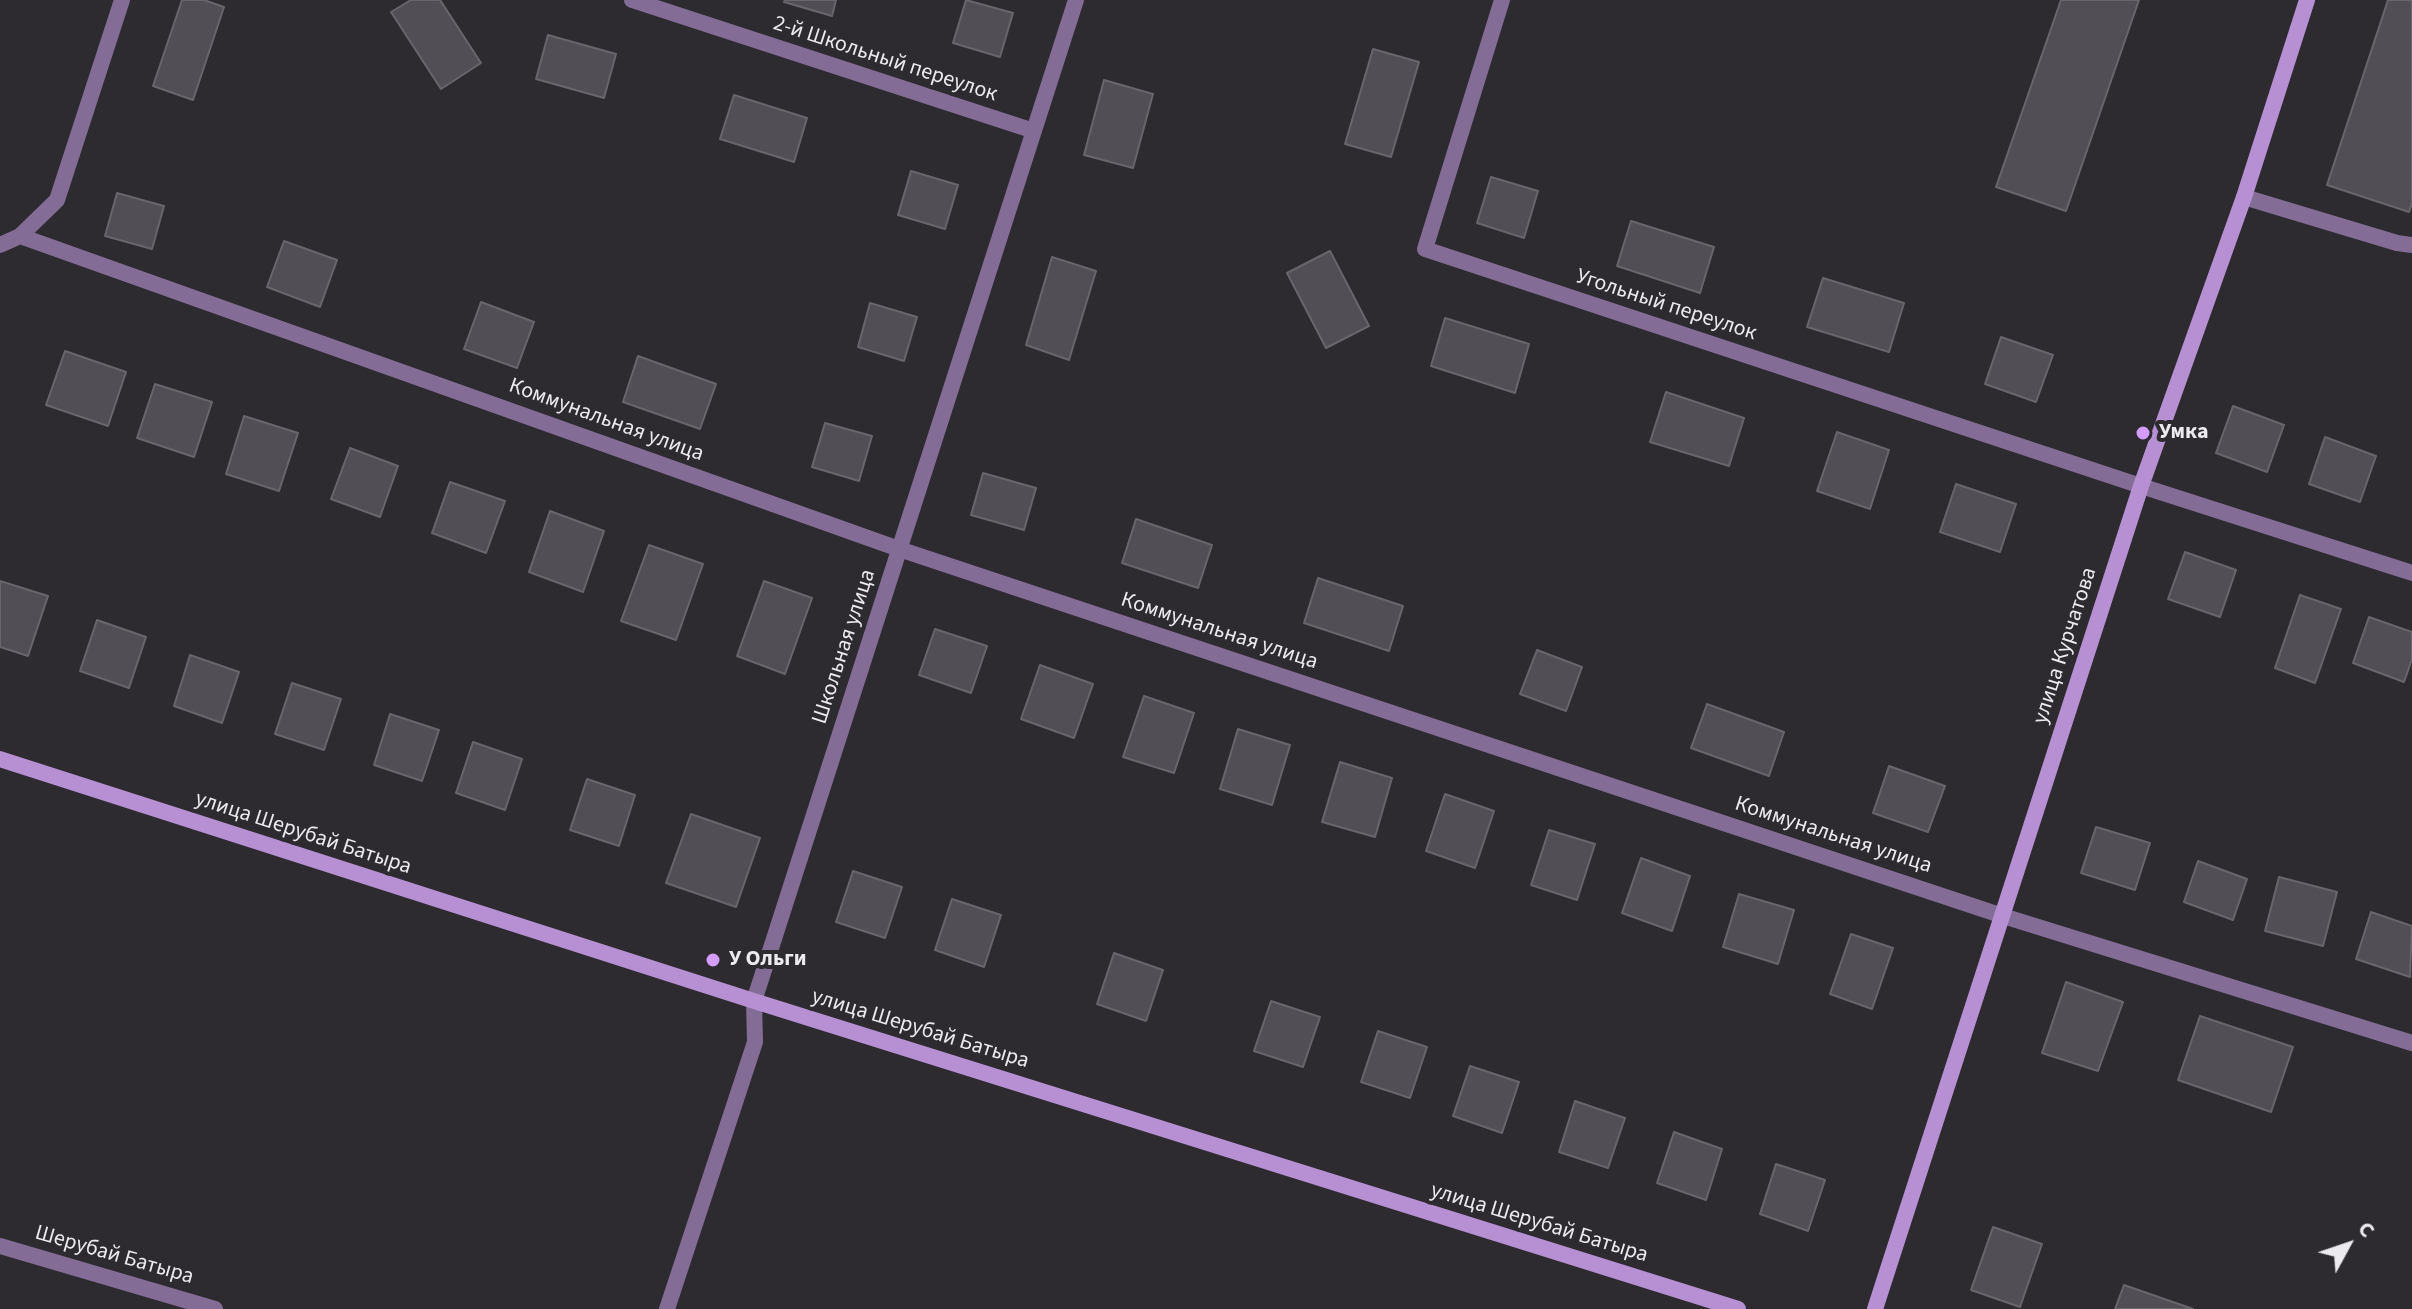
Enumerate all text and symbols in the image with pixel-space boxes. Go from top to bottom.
street label: 2-й Школьный переулок [770,11,1000,109]
street label: Угольный переулок [1572,264,1760,348]
street label: Коммунальная улица [505,373,707,469]
place label: Умка [2159,420,2208,446]
marker: Умка [2134,424,2152,442]
street label: улица Курчатова [2028,564,2104,728]
street label: Школьная улица [808,566,882,728]
street label: Коммунальная улица [1117,588,1321,676]
street label: улица Шерубай Батыра [192,787,414,881]
street label: Коммунальная улица [1731,792,1935,880]
place label: У Ольги [729,947,807,973]
marker: У Ольги [704,951,722,969]
street label: улица Шерубай Батыра [808,984,1032,1076]
street label: улица Шерубай Батыра [1427,1178,1651,1270]
north arrow [2308,1205,2388,1285]
text: С [2350,1214,2383,1245]
street label: Шерубай Батыра [32,1221,196,1291]

